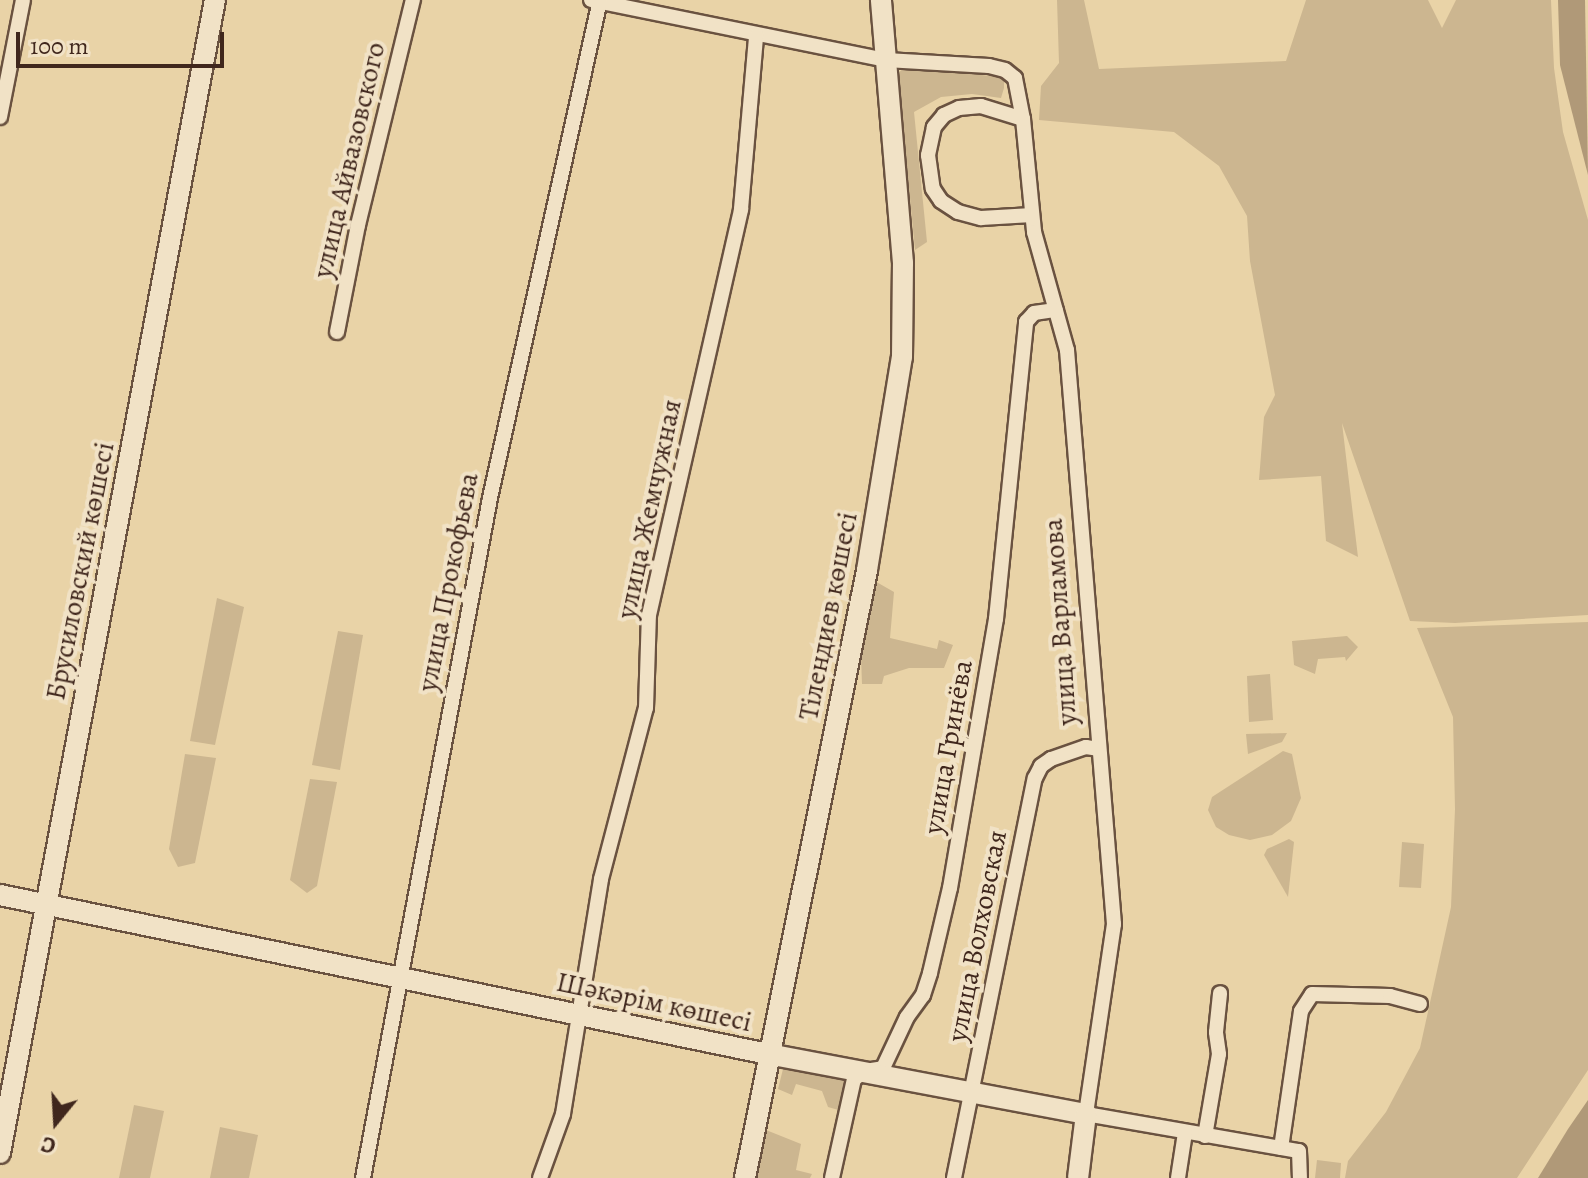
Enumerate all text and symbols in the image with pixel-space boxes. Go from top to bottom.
scale bar [20,16,228,66]
text: 100 m [30,30,89,62]
street label: улица Айвазовского [306,39,392,281]
street label: улица Жемчужная [609,396,689,622]
street label: Брусиловский көшесі [39,439,121,703]
street label: улица Прокофьева [410,470,486,694]
street label: Тілендиев көшесі [791,509,865,723]
street label: улица Варламова [1036,517,1084,727]
street label: улица Гринёва [916,657,980,837]
street label: улица Волховская [940,827,1014,1045]
street label: Шәкәрім көшесі [553,965,755,1039]
north arrow [16,1082,96,1162]
text: С [37,1128,60,1161]

